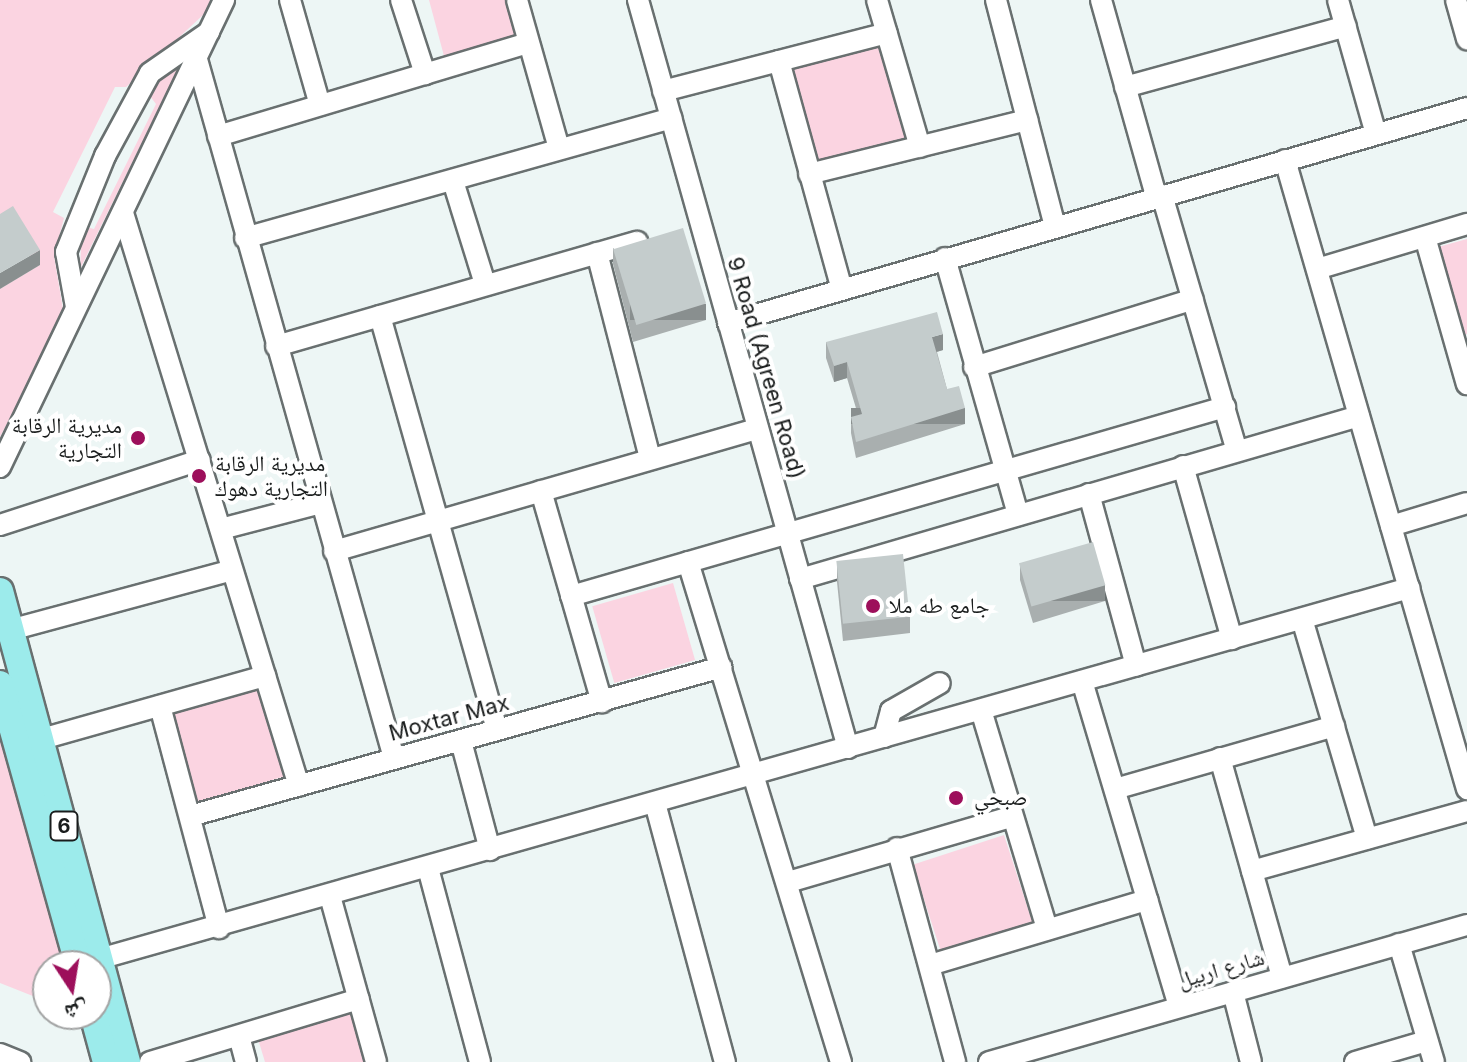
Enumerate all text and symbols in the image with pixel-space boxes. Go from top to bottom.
street label: 9 Road (Agreen Road) [722,254,810,482]
place label: مديرية الرقابة التجارية [12,412,122,464]
marker: مديرية الرقابة التجارية [129,429,147,447]
place label: مديرية الرقابة التجارية دهوك [215,450,328,502]
marker: مديرية الرقابة التجارية دهوك [190,467,208,485]
place label: جامع طه ملا [889,593,989,619]
marker: جامع طه ملا [864,597,882,615]
street label: Moxtar Max [386,689,512,747]
place label: صبحي [974,785,1027,811]
marker: صبحي [945,787,967,809]
road number: 6 [48,810,80,842]
street label: شارع اربيل [1175,944,1267,994]
north arrow [32,950,112,1030]
text: ش [62,996,91,1027]

